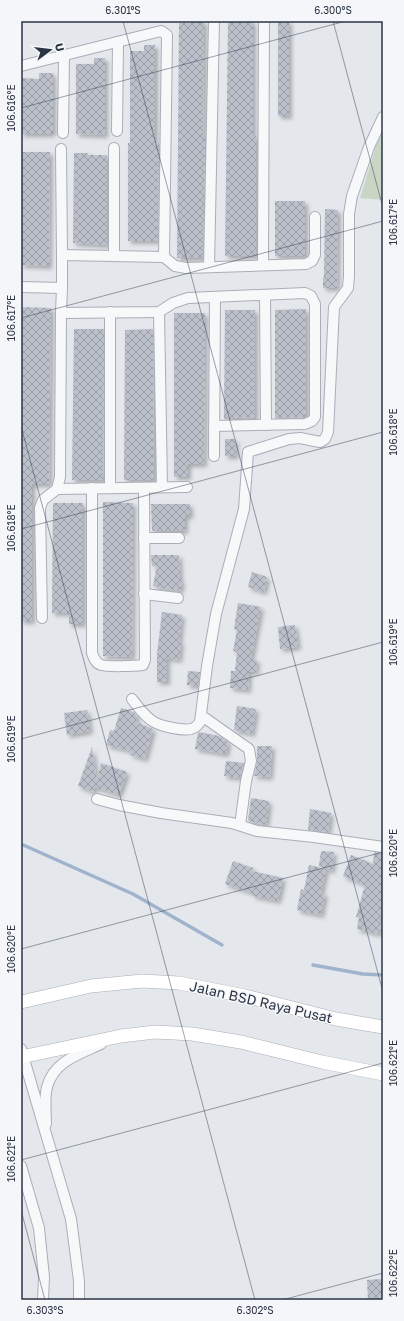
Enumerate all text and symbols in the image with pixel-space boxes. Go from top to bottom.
text: 6.301°S [105,4,141,16]
text: 6.300°S [314,4,352,16]
north arrow [30,30,70,70]
text: U [53,42,67,53]
text: 106.616°E [5,84,17,132]
text: 106.617°E [387,199,399,245]
text: 106.617°E [5,295,17,341]
text: 106.618°E [387,408,399,456]
text: 106.618°E [5,504,17,552]
text: 106.619°E [387,618,399,666]
text: 106.619°E [5,715,17,763]
text: 106.620°E [387,829,399,877]
text: 106.620°E [5,925,17,973]
street label: Jalan BSD Raya Pusat [188,977,334,1026]
text: 106.621°E [387,1040,399,1086]
text: 106.621°E [5,1136,17,1182]
text: 106.622°E [387,1249,399,1297]
text: 6.303°S [26,1304,64,1316]
text: 6.302°S [236,1304,274,1316]

